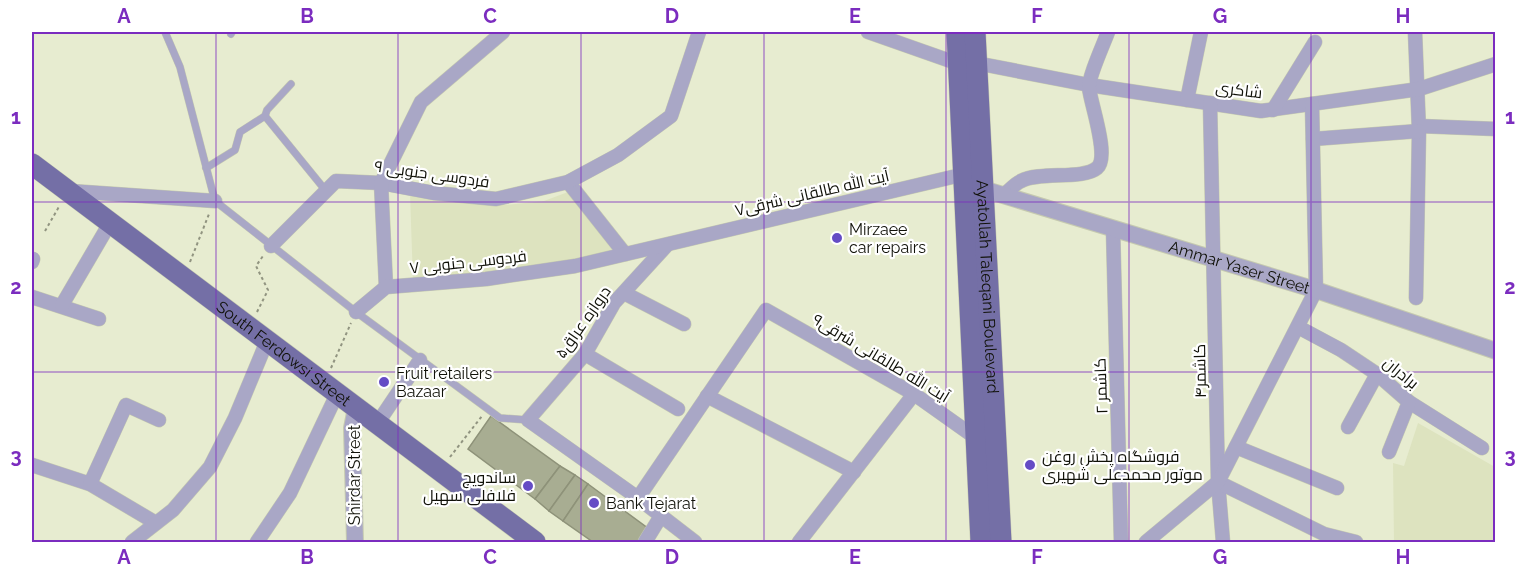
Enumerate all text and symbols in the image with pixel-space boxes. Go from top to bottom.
text: A [117,4,131,28]
text: B [300,4,314,28]
text: C [483,4,497,28]
text: D [665,4,679,28]
text: E [849,4,861,28]
text: F [1031,4,1043,28]
text: G [1213,4,1227,28]
text: H [1396,4,1410,28]
street label: شاکری [1214,78,1264,103]
text: 1 [11,105,21,129]
text: 1 [1505,105,1515,129]
street label: فردوسی جنوبی ۹ [373,157,491,192]
street label: آیت الله طالقانی شرقی۷ [733,165,892,221]
street label: Ayatollah Taleqani Boulevard [973,179,1003,394]
place label: Mirzaee car repairs [849,220,926,257]
marker: Mirzaee car repairs [830,231,844,245]
street label: Ammar Yaser Street [1167,236,1313,297]
street label: فردوسی جنوبی ۷ [408,246,528,279]
text: 2 [10,275,22,299]
text: 2 [1504,275,1516,299]
street label: دروازه عراق۵ [551,282,616,362]
street label: South Ferdowsi Street [213,297,355,410]
street label: آیت الله طالقانی شرقی۹ [809,309,954,408]
street label: کاشمر۴ [1190,344,1210,398]
street label: برادران [1379,353,1423,394]
street label: کاشمر ۲ [1091,358,1111,414]
place label: Fruit retailers Bazaar [396,364,492,401]
marker: Fruit retailers Bazaar [377,375,391,389]
street label: Shirdar Street [345,424,364,525]
text: 3 [10,444,22,468]
text: 3 [1504,444,1516,468]
place label: فروشگاه پخش روغن موتور محمدعلی شهیری [1042,447,1203,485]
marker: فروشگاه پخش روغن موتور محمدعلی شهیری [1023,458,1037,472]
place label: ساندویچ فلافلی سهیل [423,468,516,506]
marker: ساندویچ فلافلی سهیل [521,479,535,493]
place label: Bank Tejarat [606,494,697,513]
marker: Bank Tejarat [587,496,601,510]
text: A [117,545,131,569]
text: B [300,545,314,569]
text: C [483,545,497,569]
text: D [665,545,679,569]
text: E [849,545,861,569]
text: F [1031,545,1043,569]
text: G [1213,545,1227,569]
text: H [1396,545,1410,569]

